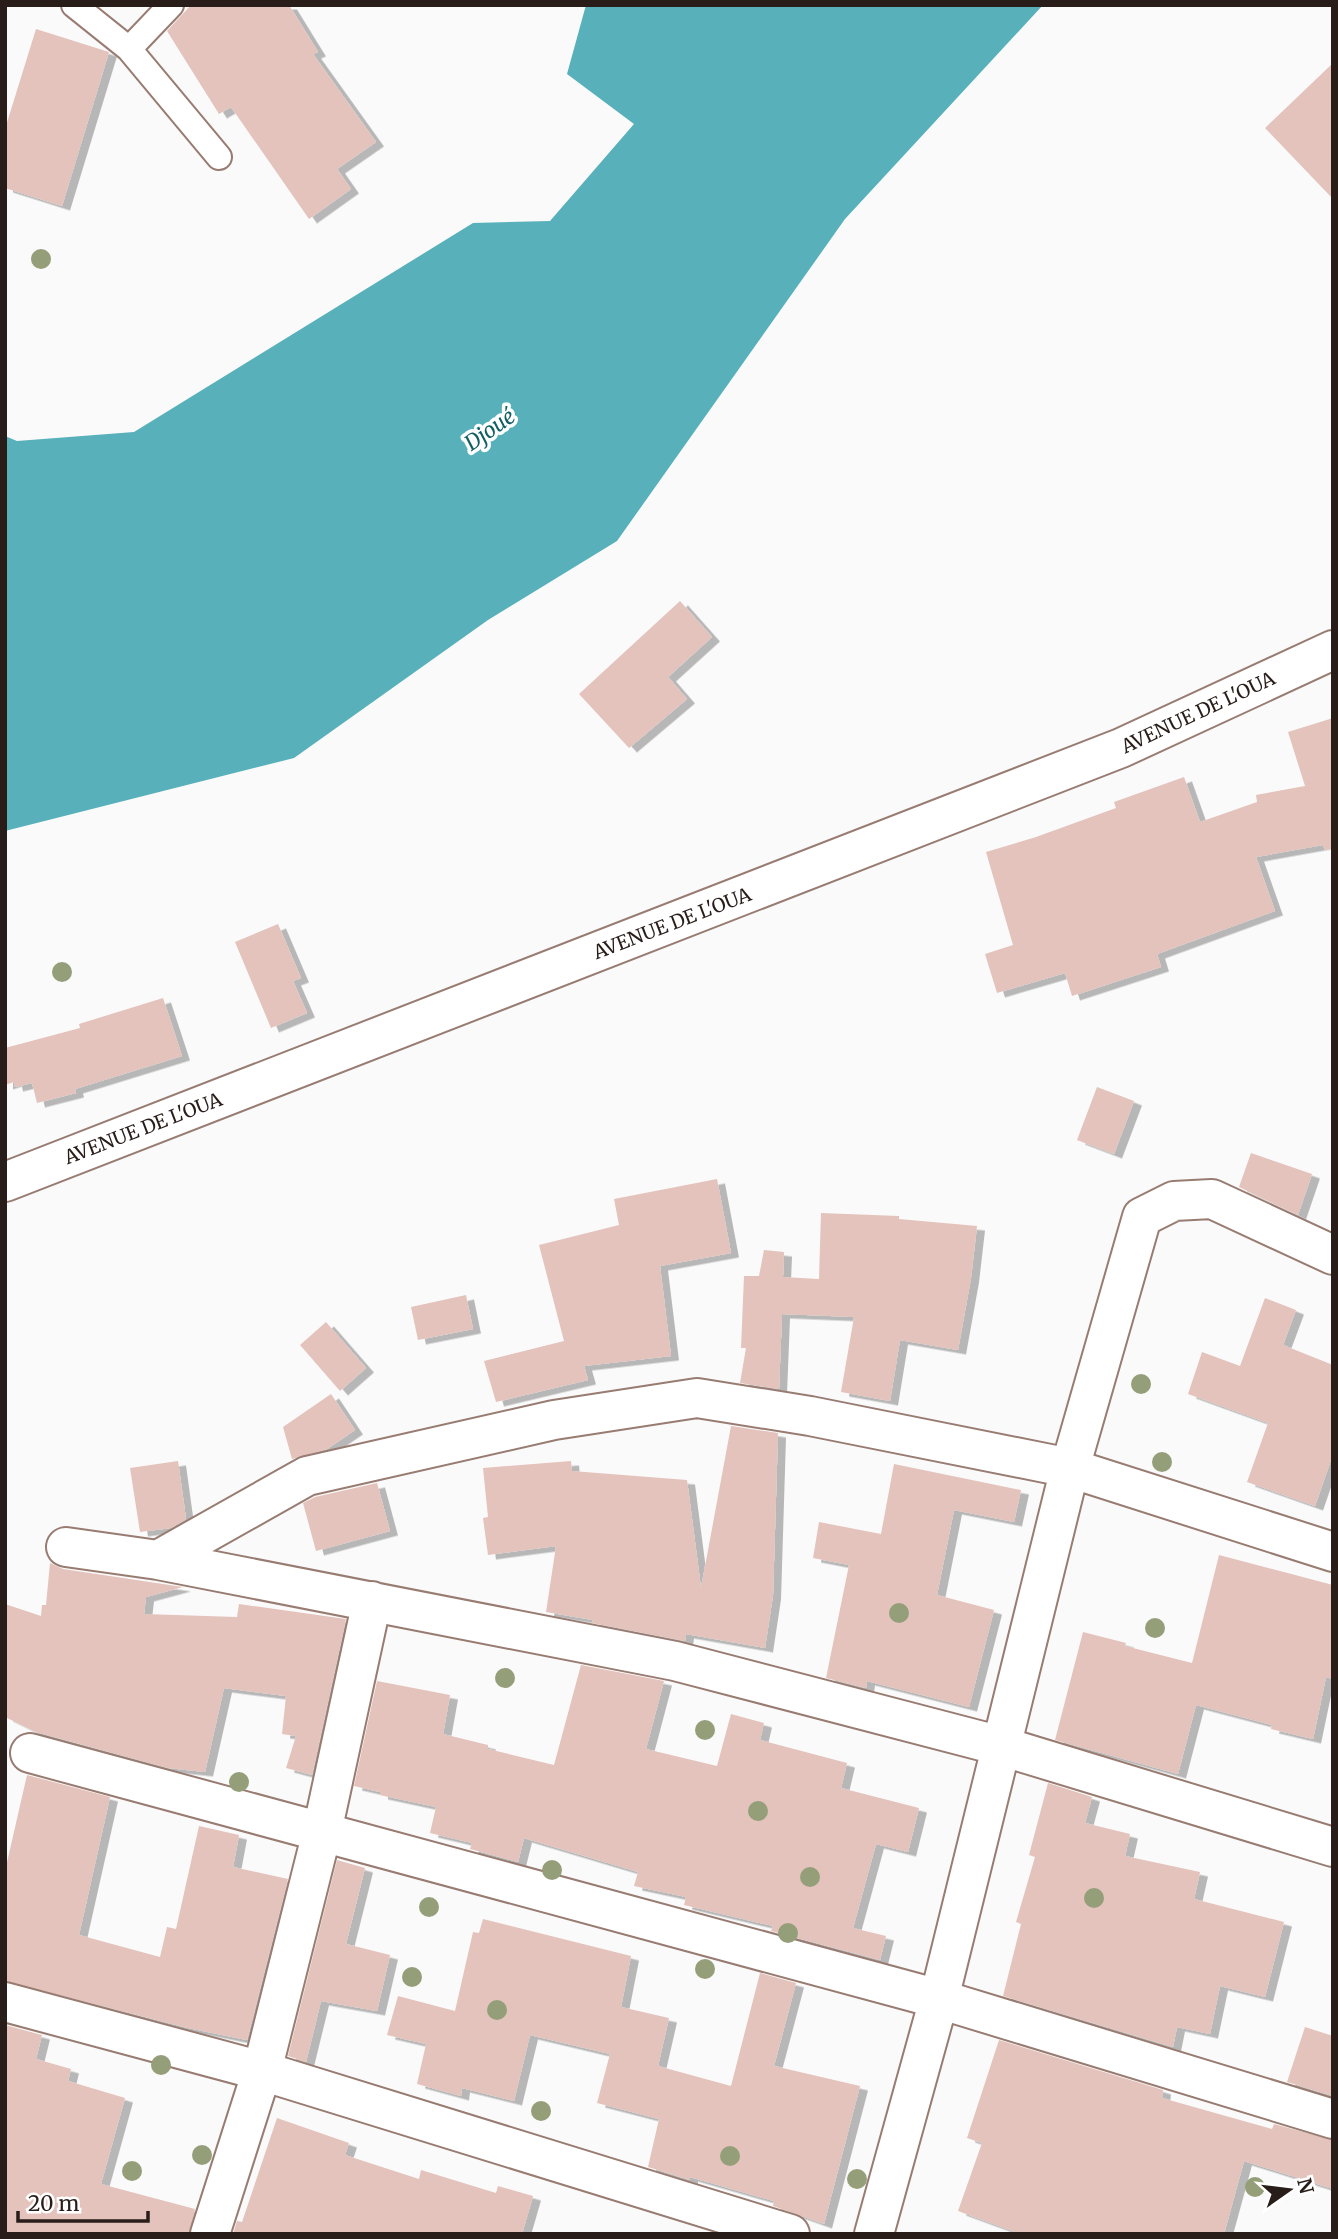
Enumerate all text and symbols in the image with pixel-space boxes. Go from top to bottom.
water label: Djoué [458,402,520,457]
street label: AVENUE DE L'OUA [1116,666,1279,759]
street label: AVENUE DE L'OUA [589,882,755,964]
street label: AVENUE DE L'OUA [60,1087,226,1169]
north arrow [1254,2155,1324,2225]
text: N [1292,2176,1319,2196]
scale bar [18,2180,147,2224]
text: 20 m [28,2190,80,2217]

